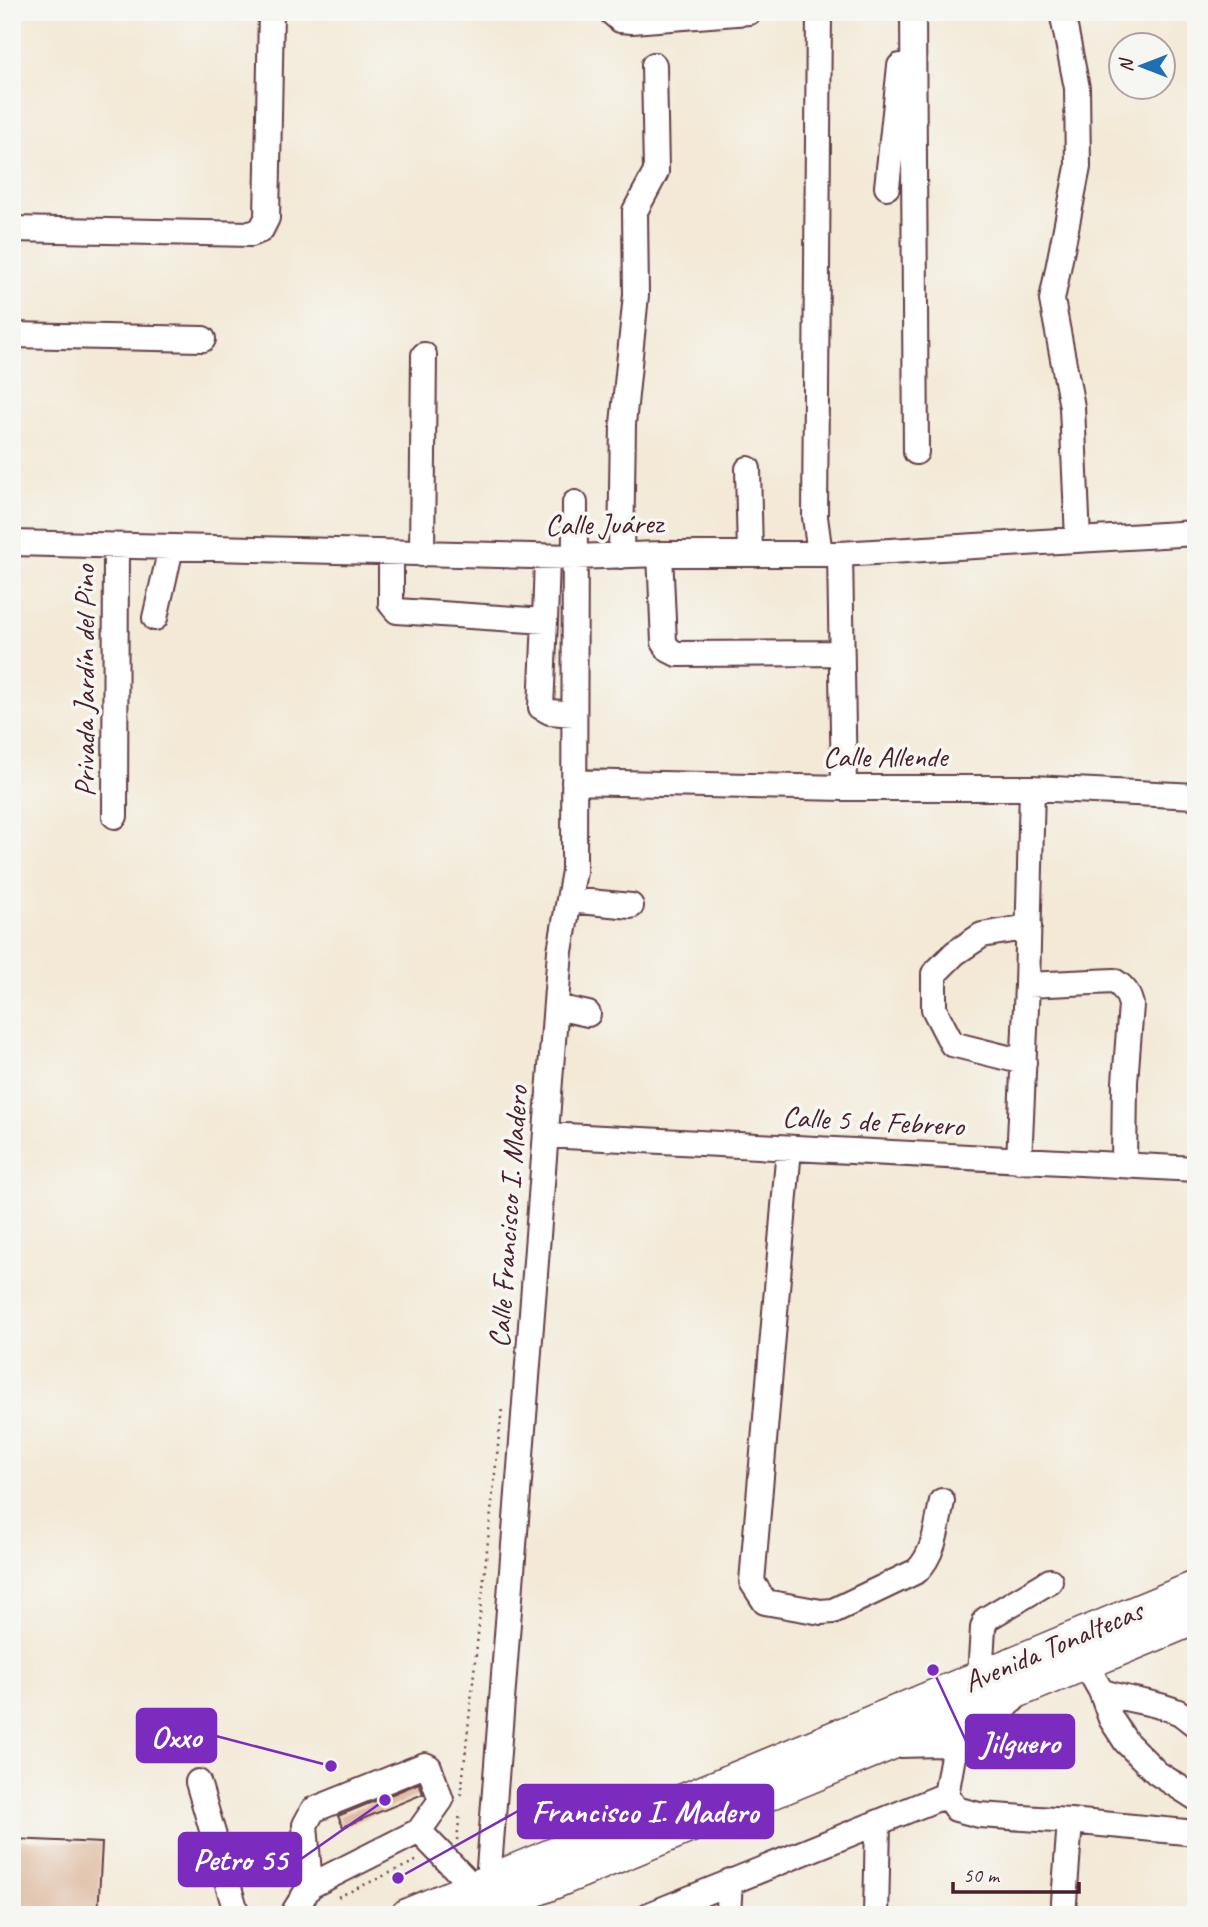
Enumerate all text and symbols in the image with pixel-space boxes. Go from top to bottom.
north arrow [1106,32,1176,102]
text: N [1114,57,1138,72]
street label: Calle Juárez [545,504,666,544]
street label: Privada Jardín del Pino [65,563,103,797]
street label: Calle Allende [823,737,949,775]
street label: Calle Francisco I. Madero [480,1083,536,1349]
street label: Calle 5 de Febrero [781,1097,966,1145]
street label: Avenida Tonaltecas [958,1590,1151,1701]
callout: Oxxo [137,1709,216,1762]
callout: Jilguero [966,1715,1074,1768]
text: Oxxo [151,1716,204,1757]
text: Jilguero [978,1722,1062,1763]
callout: Francisco I. Madero [518,1785,773,1838]
text: Francisco I. Madero [532,1791,761,1832]
callout: Petro 55 [179,1833,301,1886]
text: Petro 55 [193,1839,290,1880]
scale bar [953,1850,1078,1894]
text: 50 m [963,1862,1001,1888]

